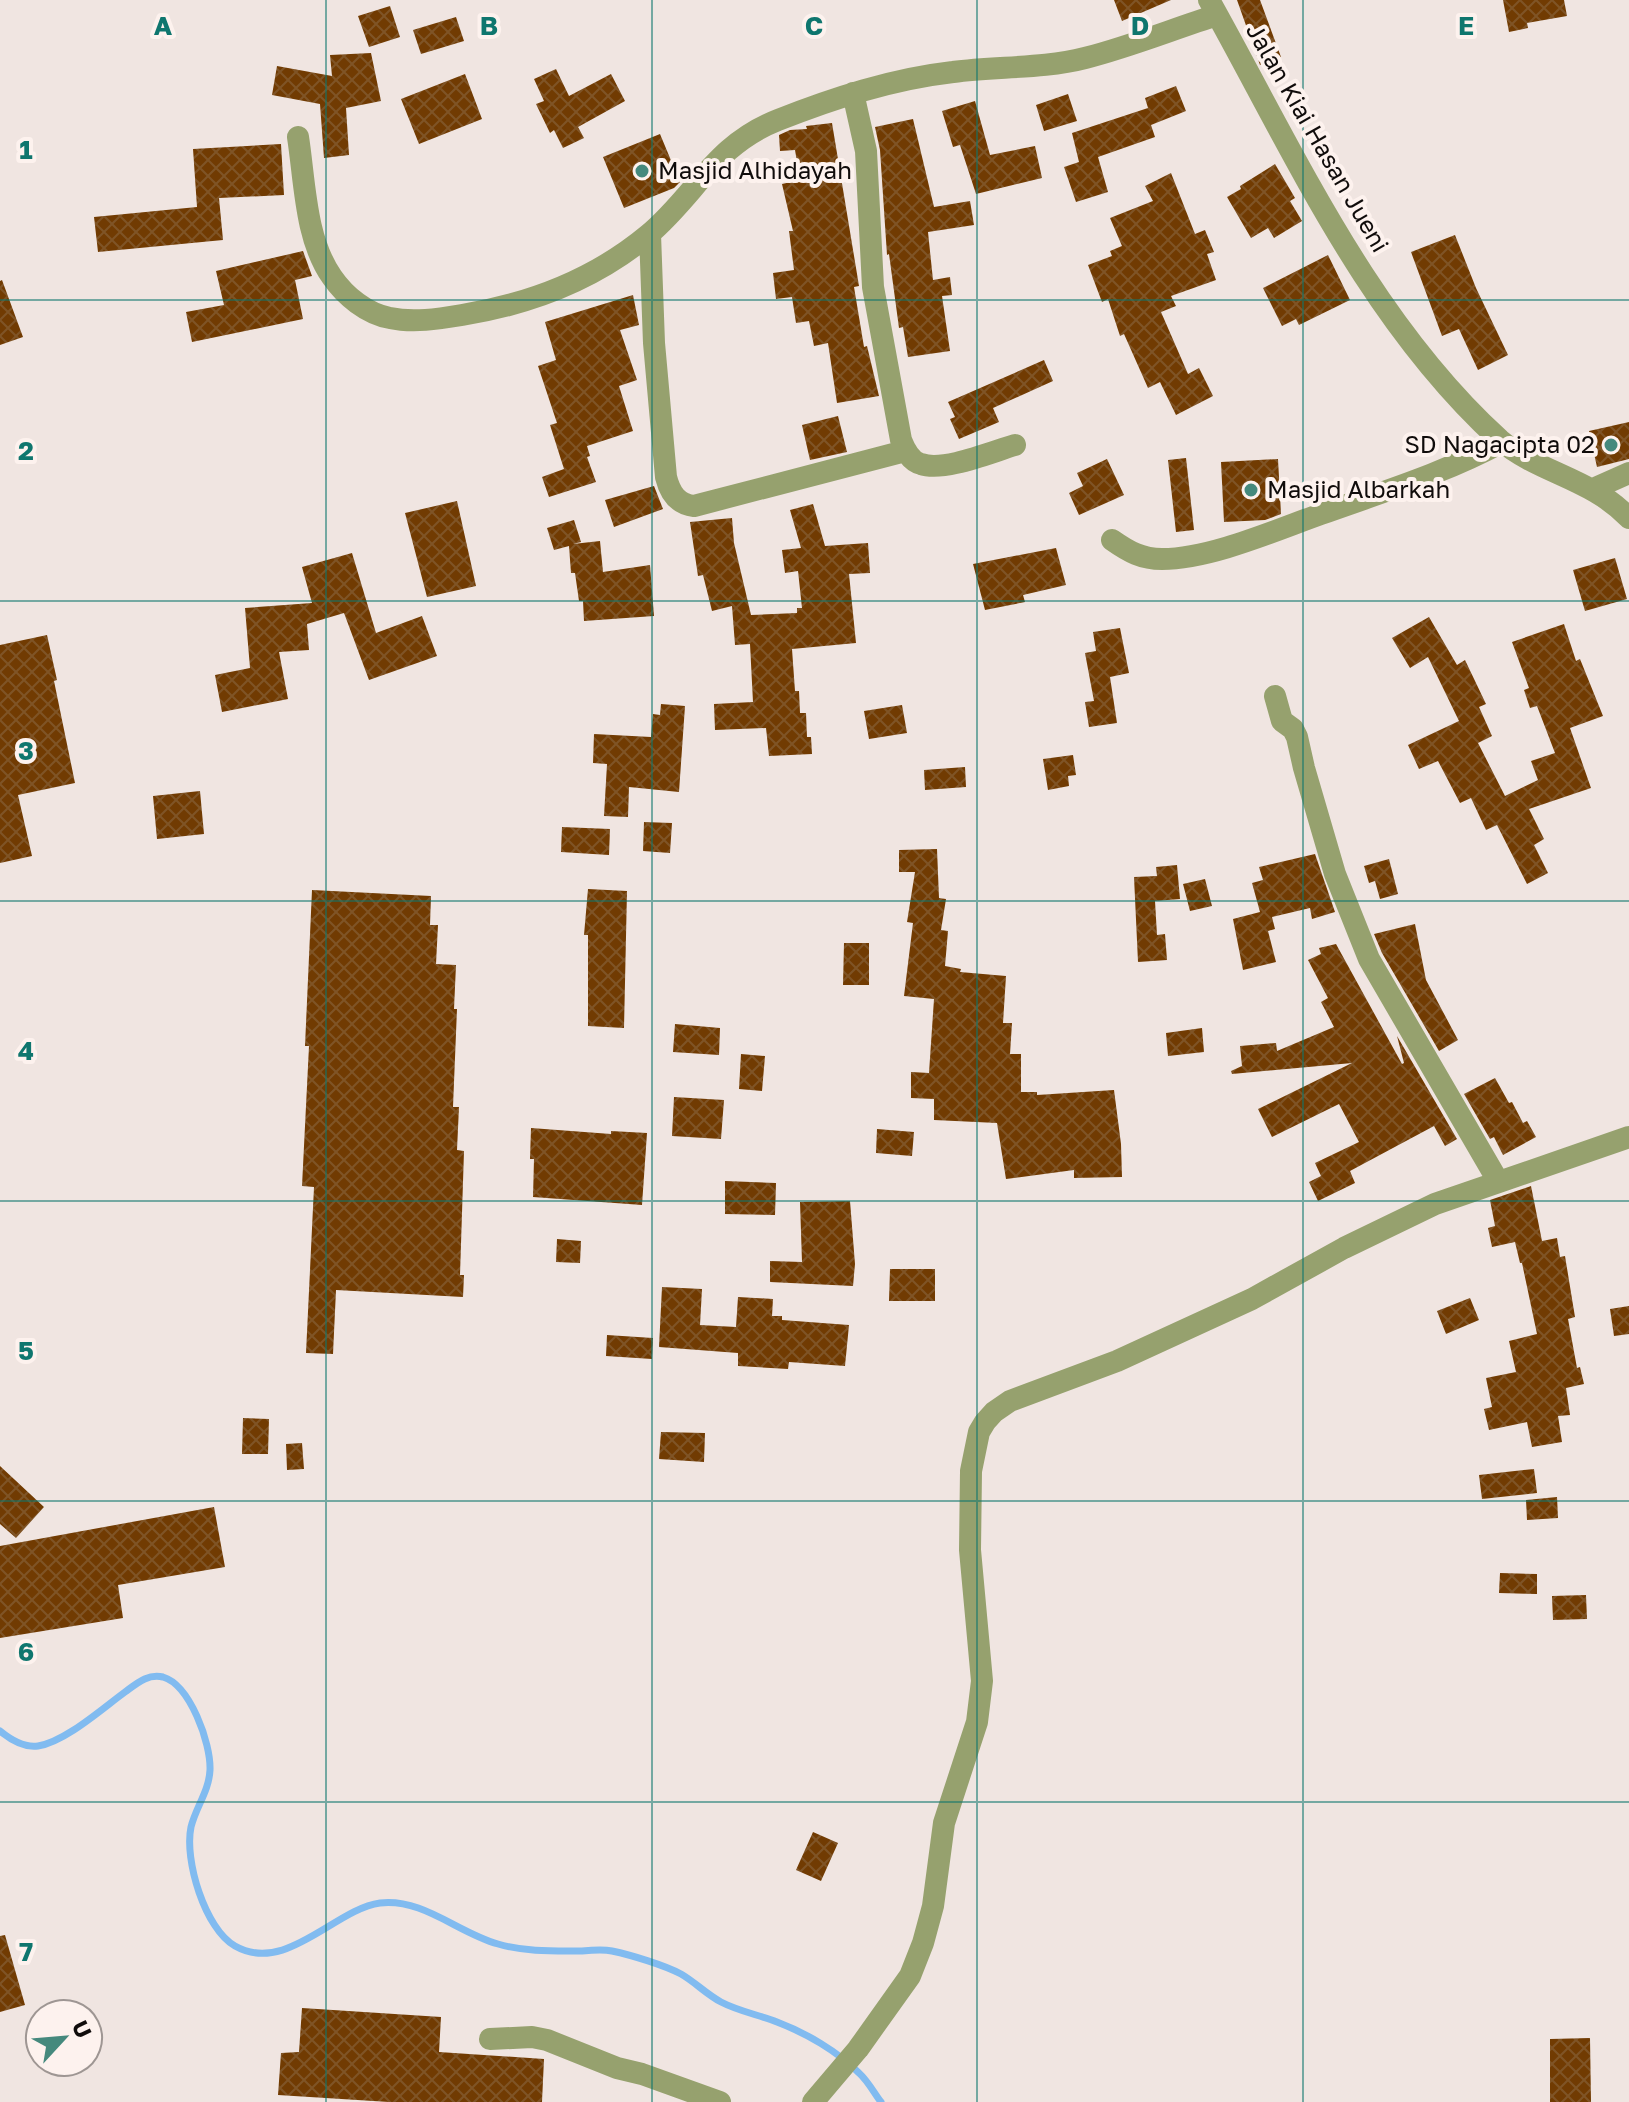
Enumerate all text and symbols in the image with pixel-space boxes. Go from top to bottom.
text: A [154,10,173,41]
text: B [480,10,498,41]
text: C [805,10,823,41]
text: D [1131,10,1149,41]
text: E [1458,10,1474,41]
street label: Jalan Kiai Hasan Jueni [1241,18,1396,257]
text: 1 [19,134,33,165]
place label: Masjid Alhidayah [658,155,852,184]
marker: Masjid Alhidayah [633,162,651,180]
place label: SD Nagacipta 02 [1404,429,1595,458]
text: 2 [18,435,34,466]
marker: SD Nagacipta 02 [1602,436,1620,454]
place label: Masjid Albarkah [1267,474,1450,503]
marker: Masjid Albarkah [1242,481,1260,499]
text: 3 [18,735,34,766]
text: 4 [18,1035,34,1066]
text: 5 [18,1335,34,1366]
text: 6 [18,1636,34,1667]
text: 7 [19,1936,33,1967]
north arrow [24,1998,104,2078]
text: U [67,2016,98,2042]

